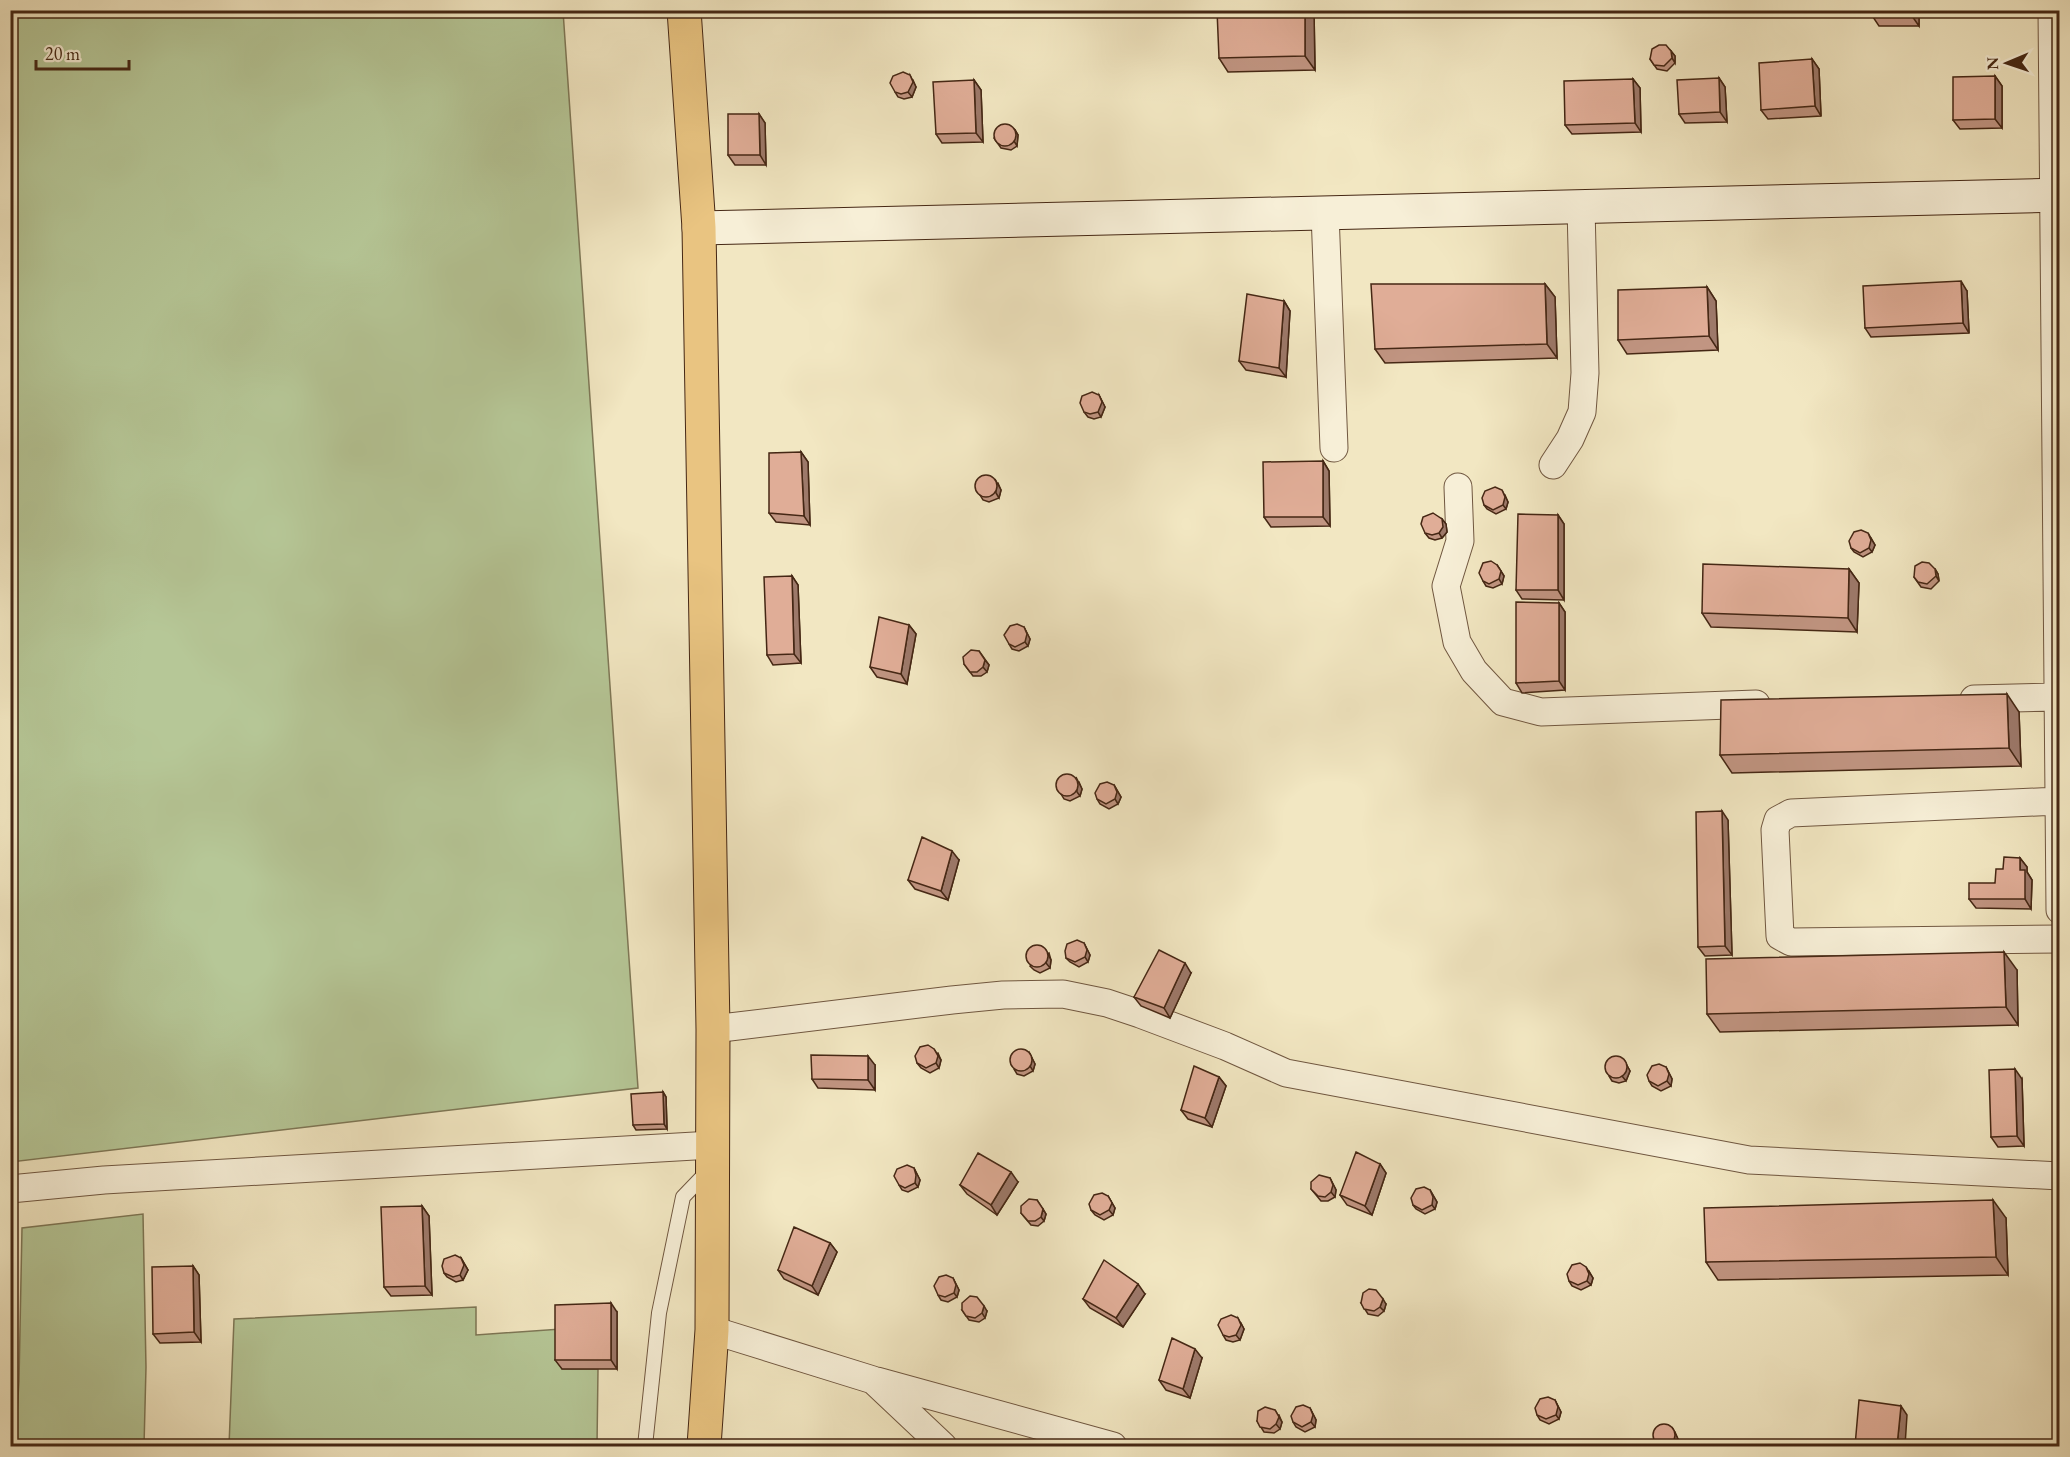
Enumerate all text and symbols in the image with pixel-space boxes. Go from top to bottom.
scale bar [36,33,129,71]
north arrow [1977,33,2037,93]
text: 20 m [45,42,80,65]
text: N [1982,57,2003,70]

